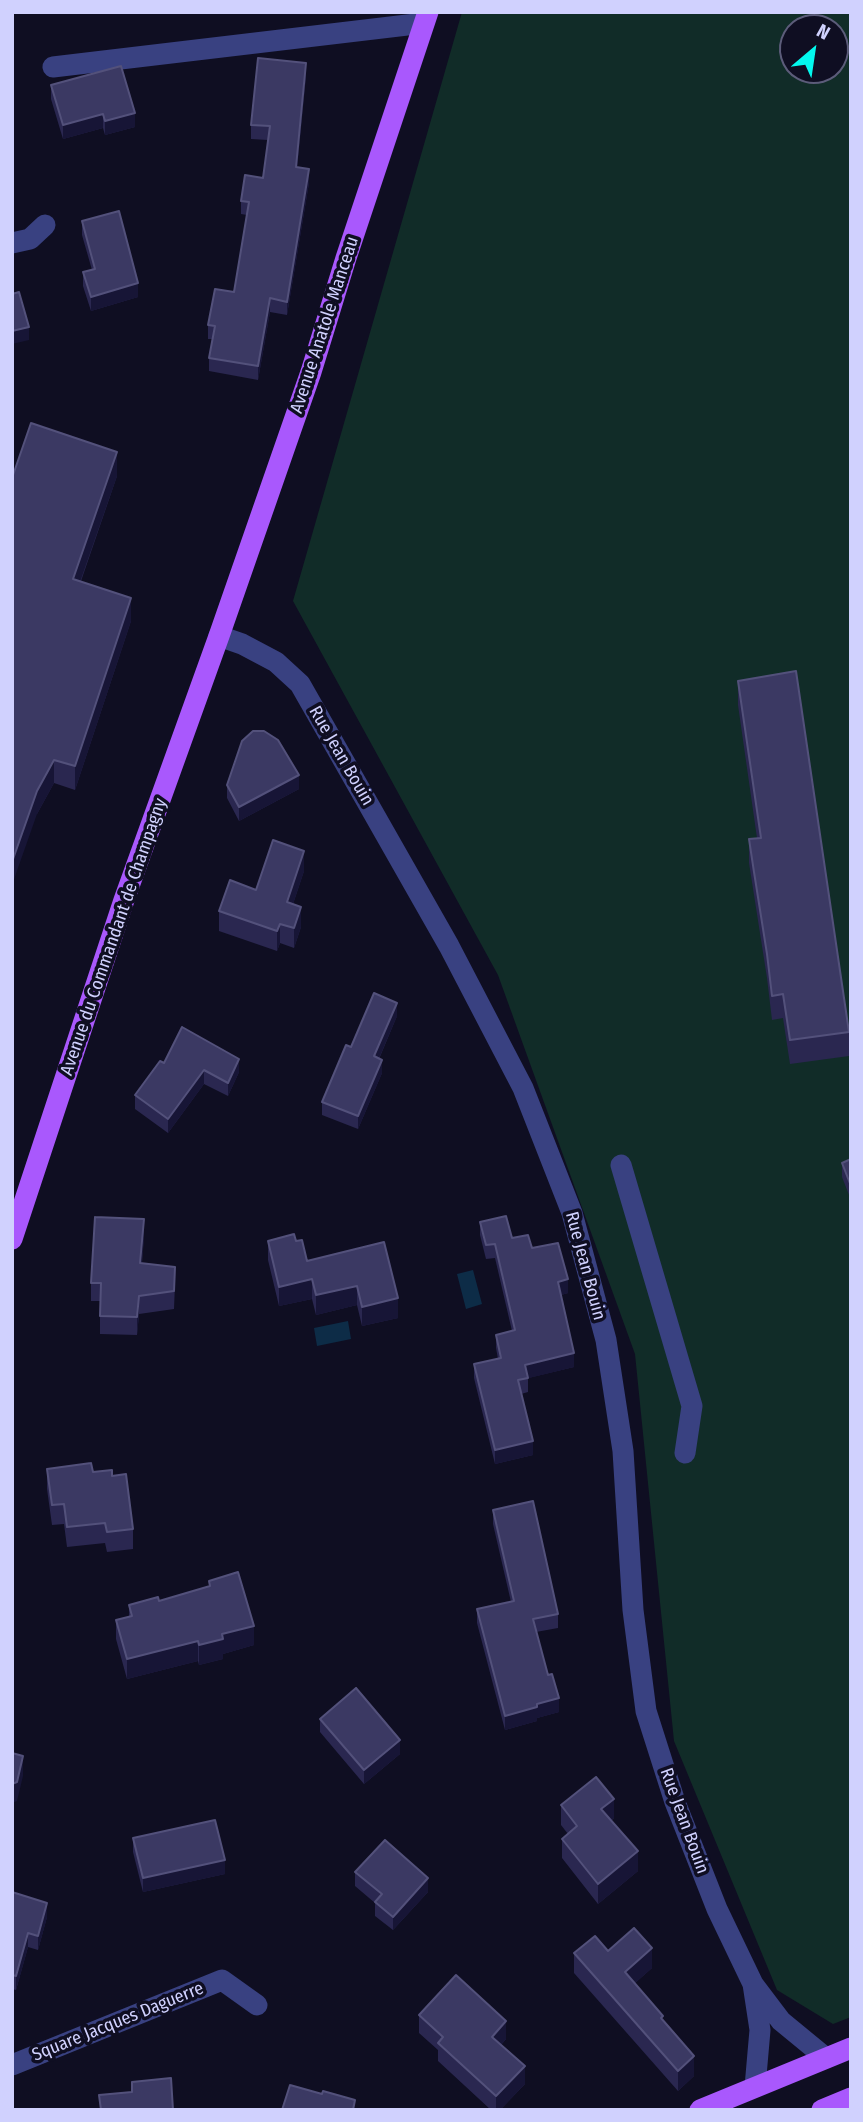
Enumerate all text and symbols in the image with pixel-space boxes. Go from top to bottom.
north arrow [779,14,849,84]
text: N [813,19,834,45]
street label: Avenue Anatole Manceau [286,234,364,416]
street label: Rue Jean Bouin [304,702,378,810]
street label: Avenue du Commandant de Champagny [56,796,172,1078]
street label: Rue Jean Bouin [560,1209,610,1323]
street label: Rue Jean Bouin [655,1765,713,1877]
street label: Square Jacques Daguerre [29,1978,207,2066]

